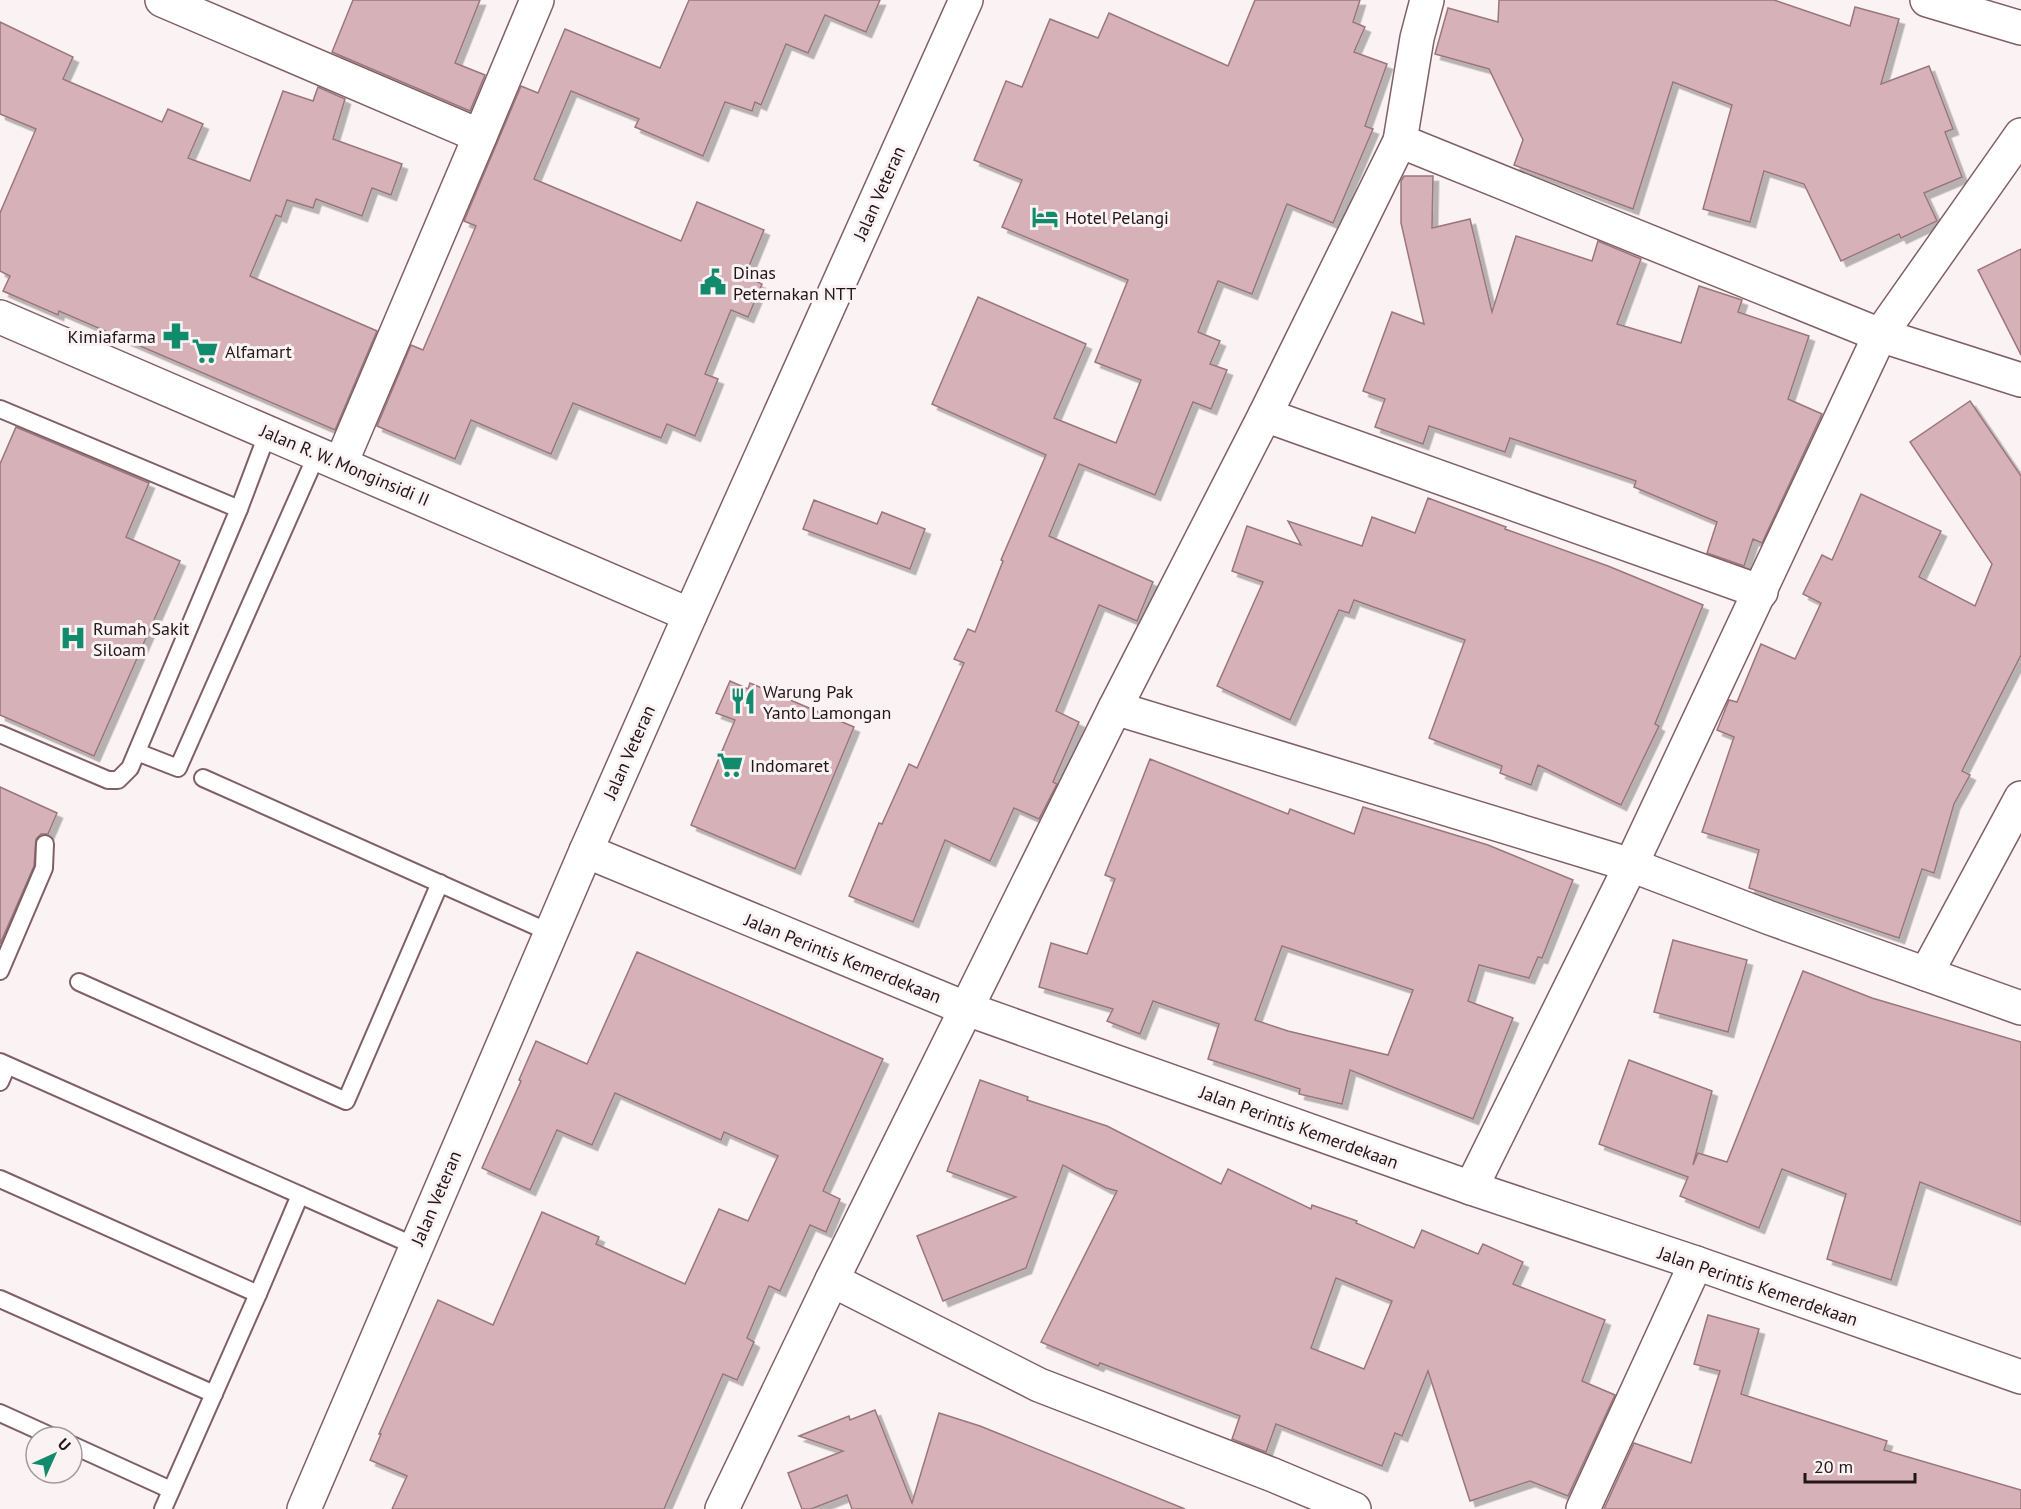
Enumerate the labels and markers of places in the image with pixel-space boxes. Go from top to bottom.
hotel icon: Hotel Pelangi [1030,202,1060,232]
place label: Hotel Pelangi [1065,206,1169,229]
place label: Dinas Peternakan NTT [733,261,856,305]
public building icon: Dinas Peternakan NTT [698,267,728,297]
pharmacy icon: Kimiafarma [161,321,191,351]
place label: Kimiafarma [67,325,156,348]
supermarket icon: Alfamart [190,336,220,366]
place label: Alfamart [225,340,292,363]
place label: Rumah Sakit Siloam [93,617,189,661]
hospital icon: Rumah Sakit Siloam [58,623,88,653]
place label: Warung Pak Yanto Lamongan [763,680,891,724]
restaurant icon: Warung Pak Yanto Lamongan [728,686,758,716]
supermarket icon: Indomaret [715,750,745,780]
place label: Indomaret [750,754,829,777]

